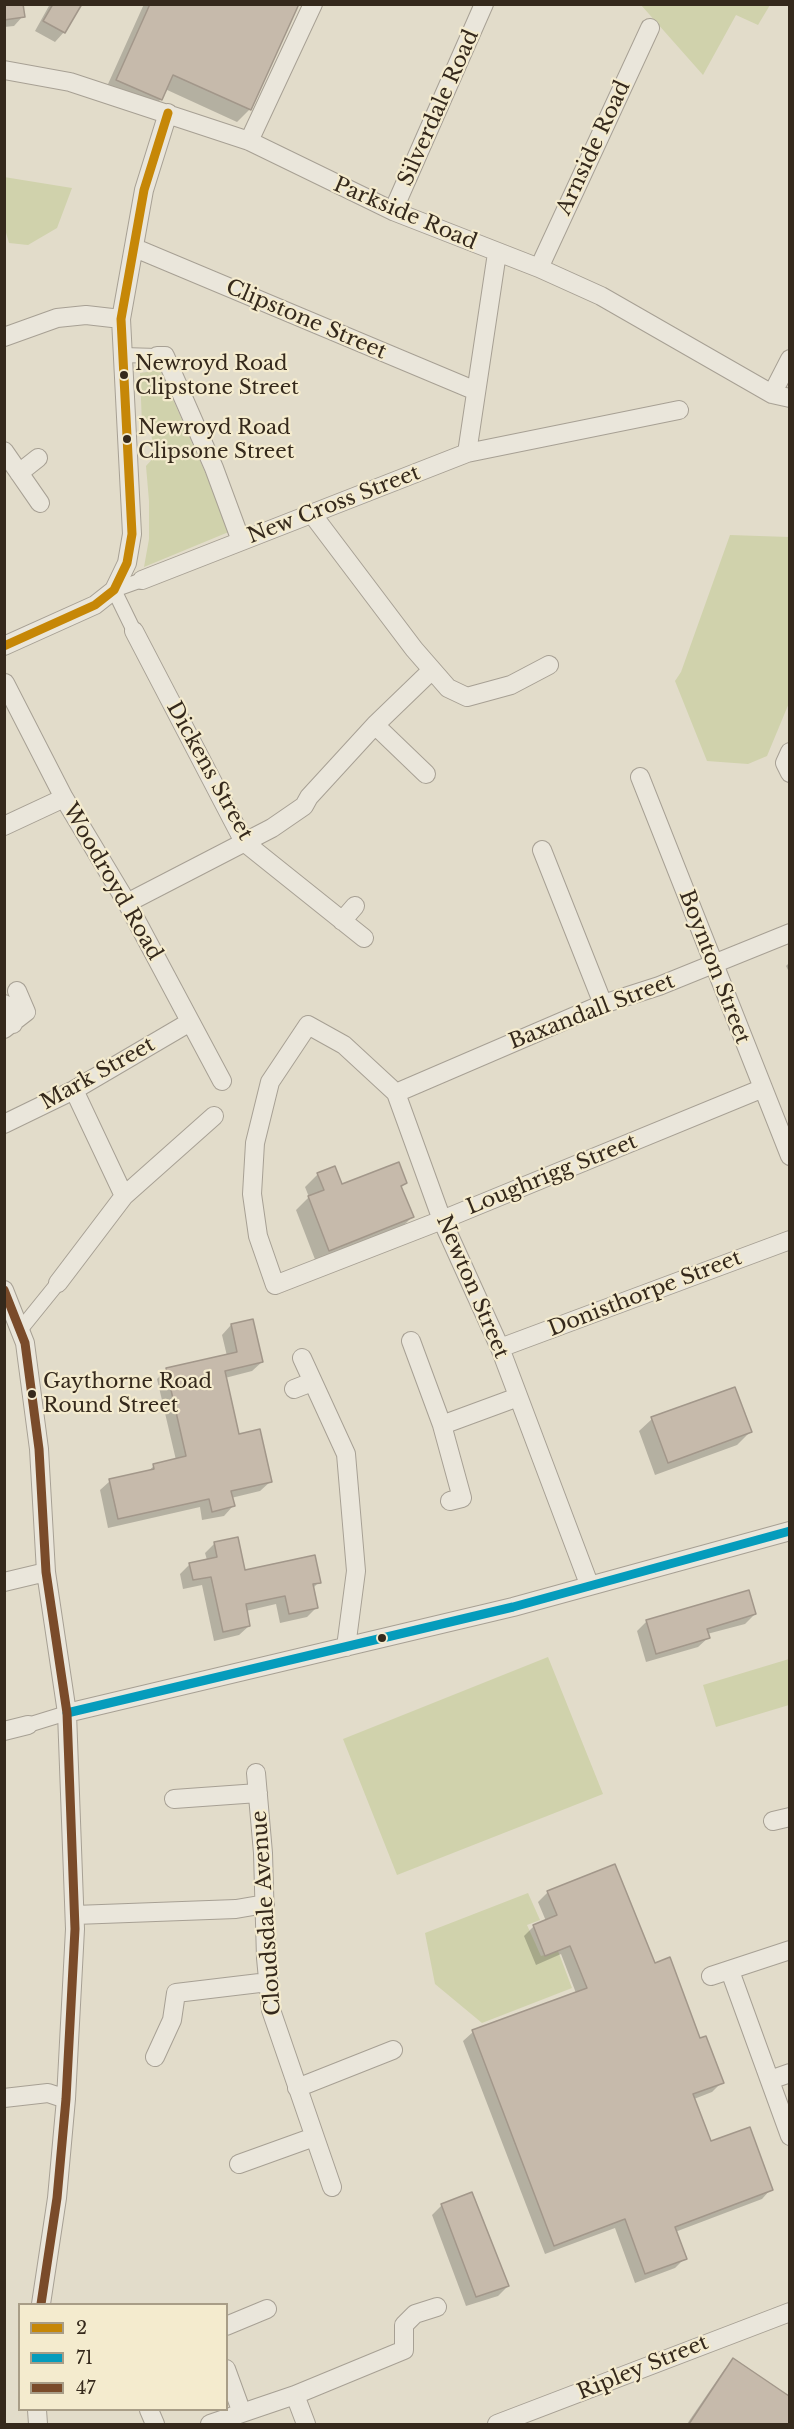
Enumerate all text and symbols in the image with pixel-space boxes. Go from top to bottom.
street label: Silverdale Road [393,26,485,190]
street label: Arnside Road [552,77,636,219]
street label: Parkside Road [329,172,481,256]
street label: Clipstone Street [222,275,390,365]
place label: Newroyd Road Clipstone Street [135,352,299,399]
marker: Newroyd Road Clipstone Street [118,369,130,381]
place label: Newroyd Road Clipsone Street [138,416,294,463]
marker: Newroyd Road Clipsone Street [121,433,133,445]
street label: New Cross Street [244,461,424,549]
street label: Dickens Street [161,697,257,845]
street label: Woodroyd Road [57,799,167,965]
street label: Boynton Street [673,887,755,1047]
street label: Baxandall Street [506,969,678,1055]
street label: Mark Street [36,1032,160,1116]
street label: Loughrigg Street [463,1129,641,1221]
street label: Newton Street [430,1212,514,1362]
street label: Donisthorpe Street [545,1245,745,1343]
place label: Gaythorne Road Round Street [43,1370,212,1417]
marker: Gaythorne Road Round Street [26,1388,38,1400]
unlabelled marker [376,1632,388,1644]
street label: Cloudsdale Avenue [247,1809,287,2017]
legend [18,2303,228,2411]
text: 2 [76,2317,87,2339]
street label: Ripley Street [574,2330,712,2406]
text: 71 [76,2347,93,2369]
text: 47 [76,2377,96,2399]

